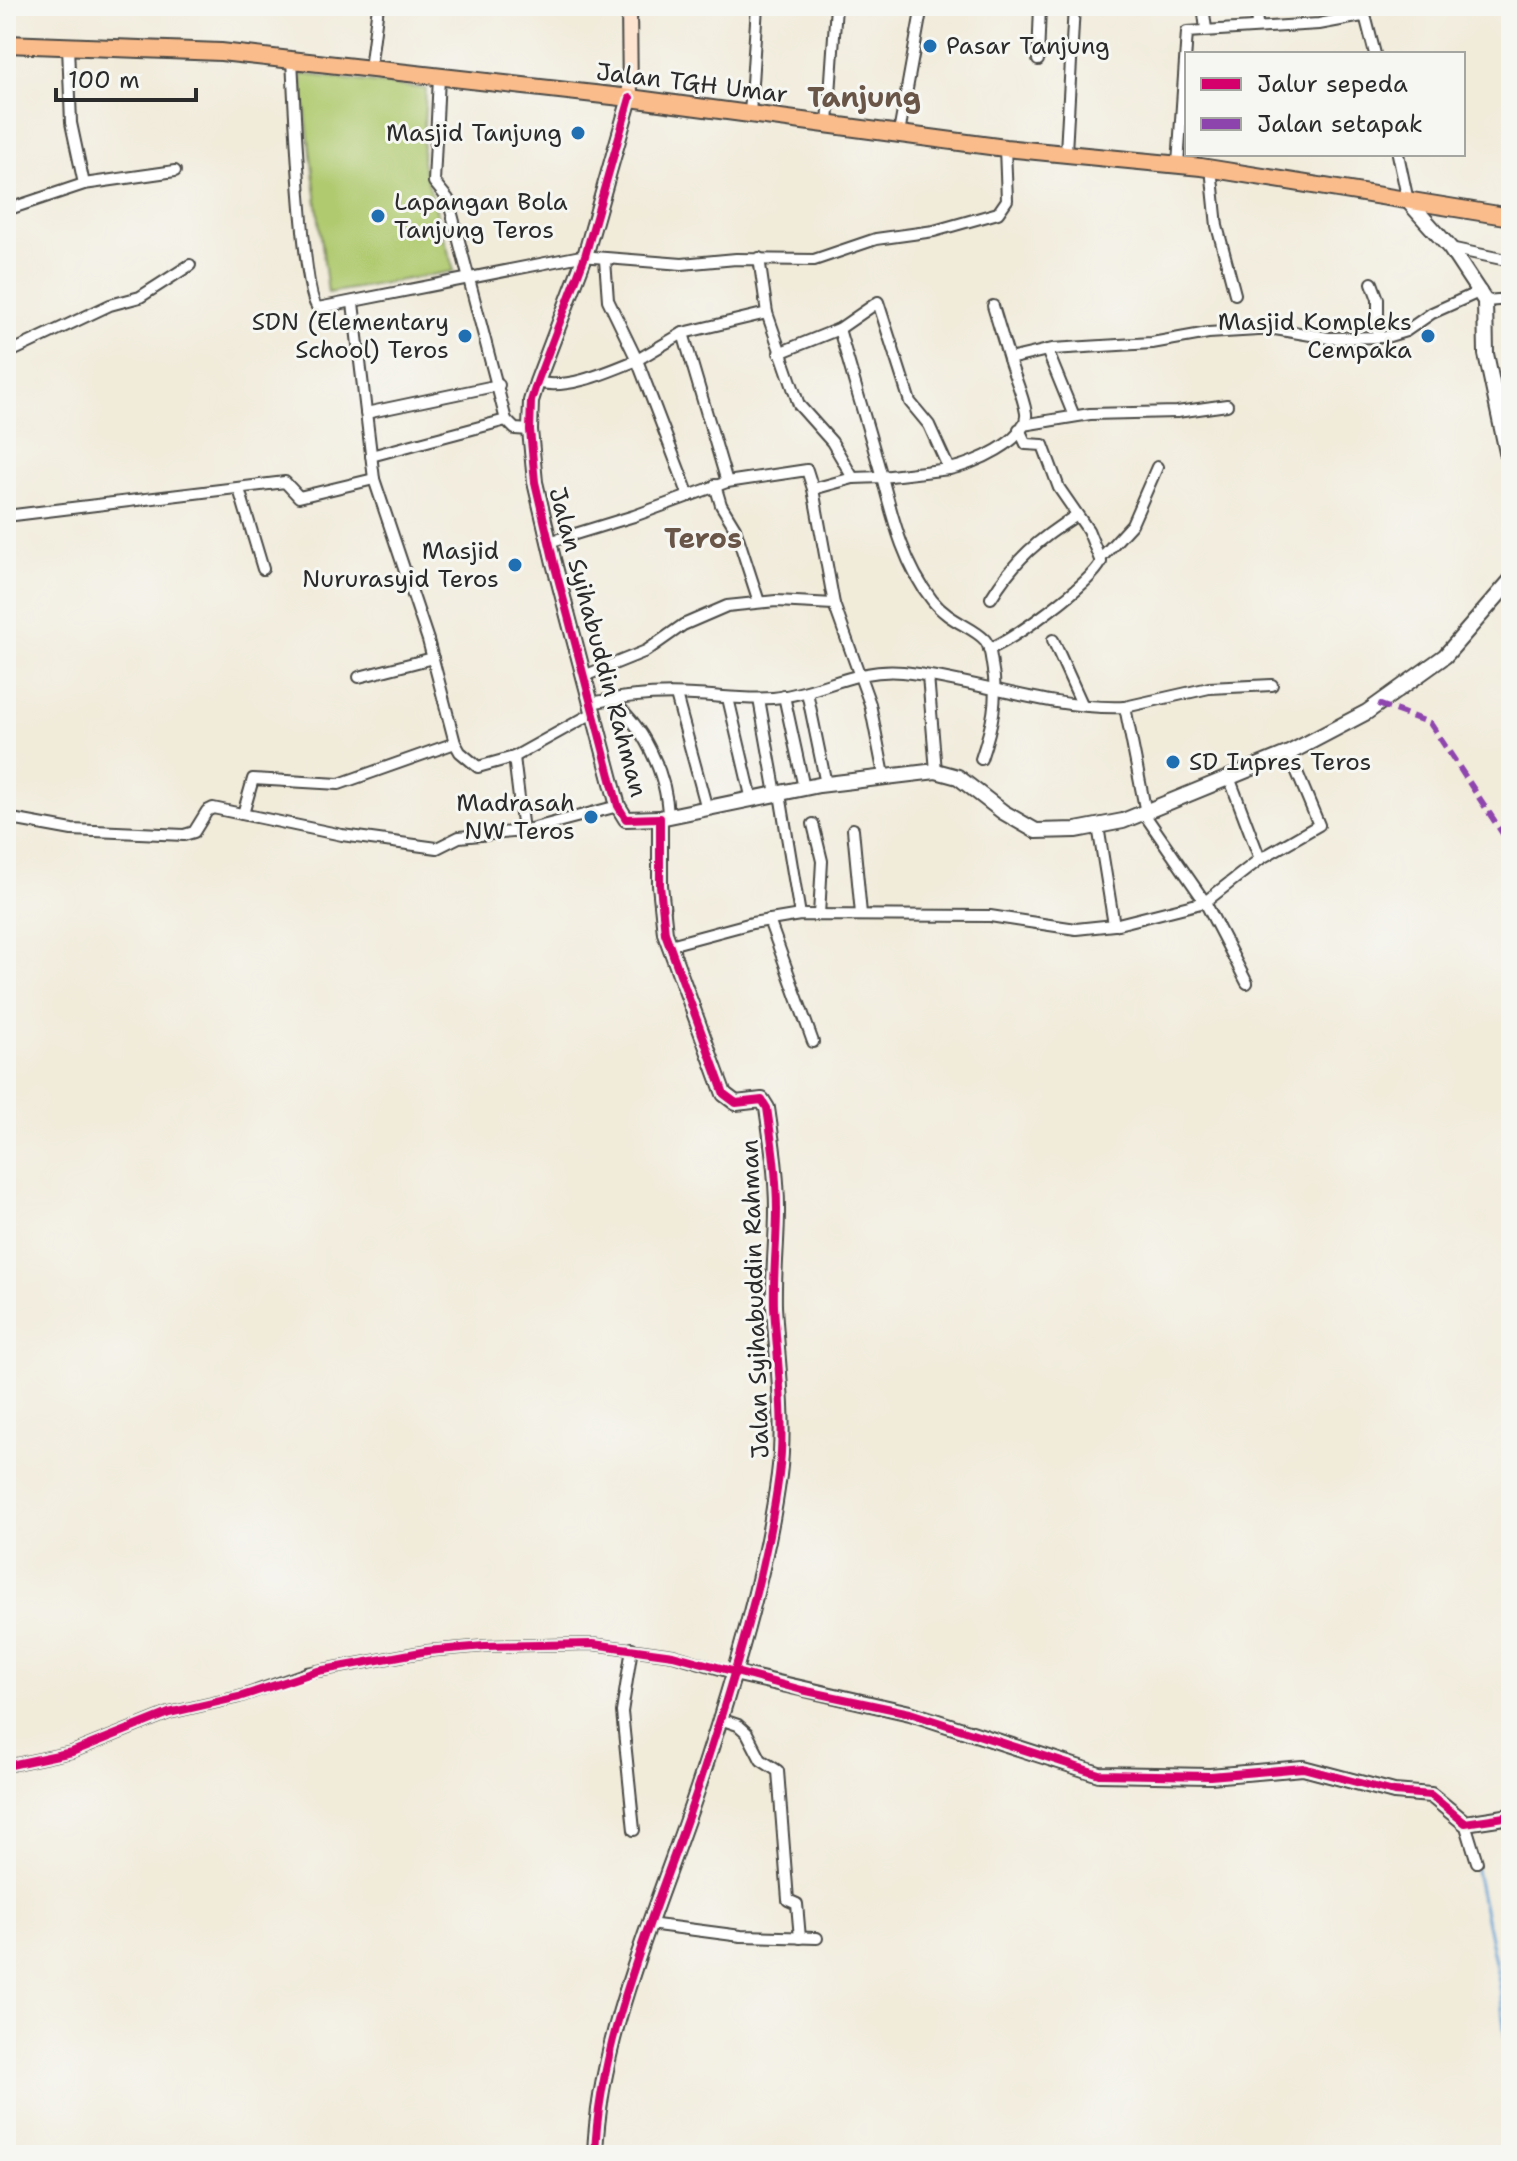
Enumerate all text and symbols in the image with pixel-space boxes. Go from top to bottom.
place label: Pasar Tanjung [946,30,1110,62]
marker: Pasar Tanjung [921,37,939,55]
scale bar [56,52,196,102]
legend [1185,52,1465,156]
street label: Jalan TGH Umar [594,55,790,111]
text: 100 m [68,64,140,96]
text: Jalur sepeda [1257,68,1408,100]
district label: Tanjung [807,78,921,116]
text: Jalan setapak [1257,108,1423,140]
place label: Masjid Tanjung [386,117,562,149]
marker: Masjid Tanjung [569,124,587,142]
place label: Lapangan Bola Tanjung Teros [394,186,568,246]
marker: Lapangan Bola Tanjung Teros [369,207,387,225]
place label: SDN (Elementary School) Teros [252,306,449,366]
place label: Masjid Kompleks Cempaka [1218,306,1412,366]
marker: SDN (Elementary School) Teros [456,327,474,345]
marker: Masjid Kompleks Cempaka [1419,327,1437,345]
street label: Jalan Syihabuddin Rahman [541,483,655,801]
district label: Teros [664,519,742,557]
place label: Masjid Nururasyid Teros [302,535,499,595]
marker: Masjid Nururasyid Teros [506,556,524,574]
place label: SD Inpres Teros [1189,746,1371,778]
marker: SD Inpres Teros [1164,753,1182,771]
place label: Madrasah NW Teros [456,787,575,847]
marker: Madrasah NW Teros [582,808,600,826]
street label: Jalan Syihabuddin Rahman [733,1139,777,1459]

